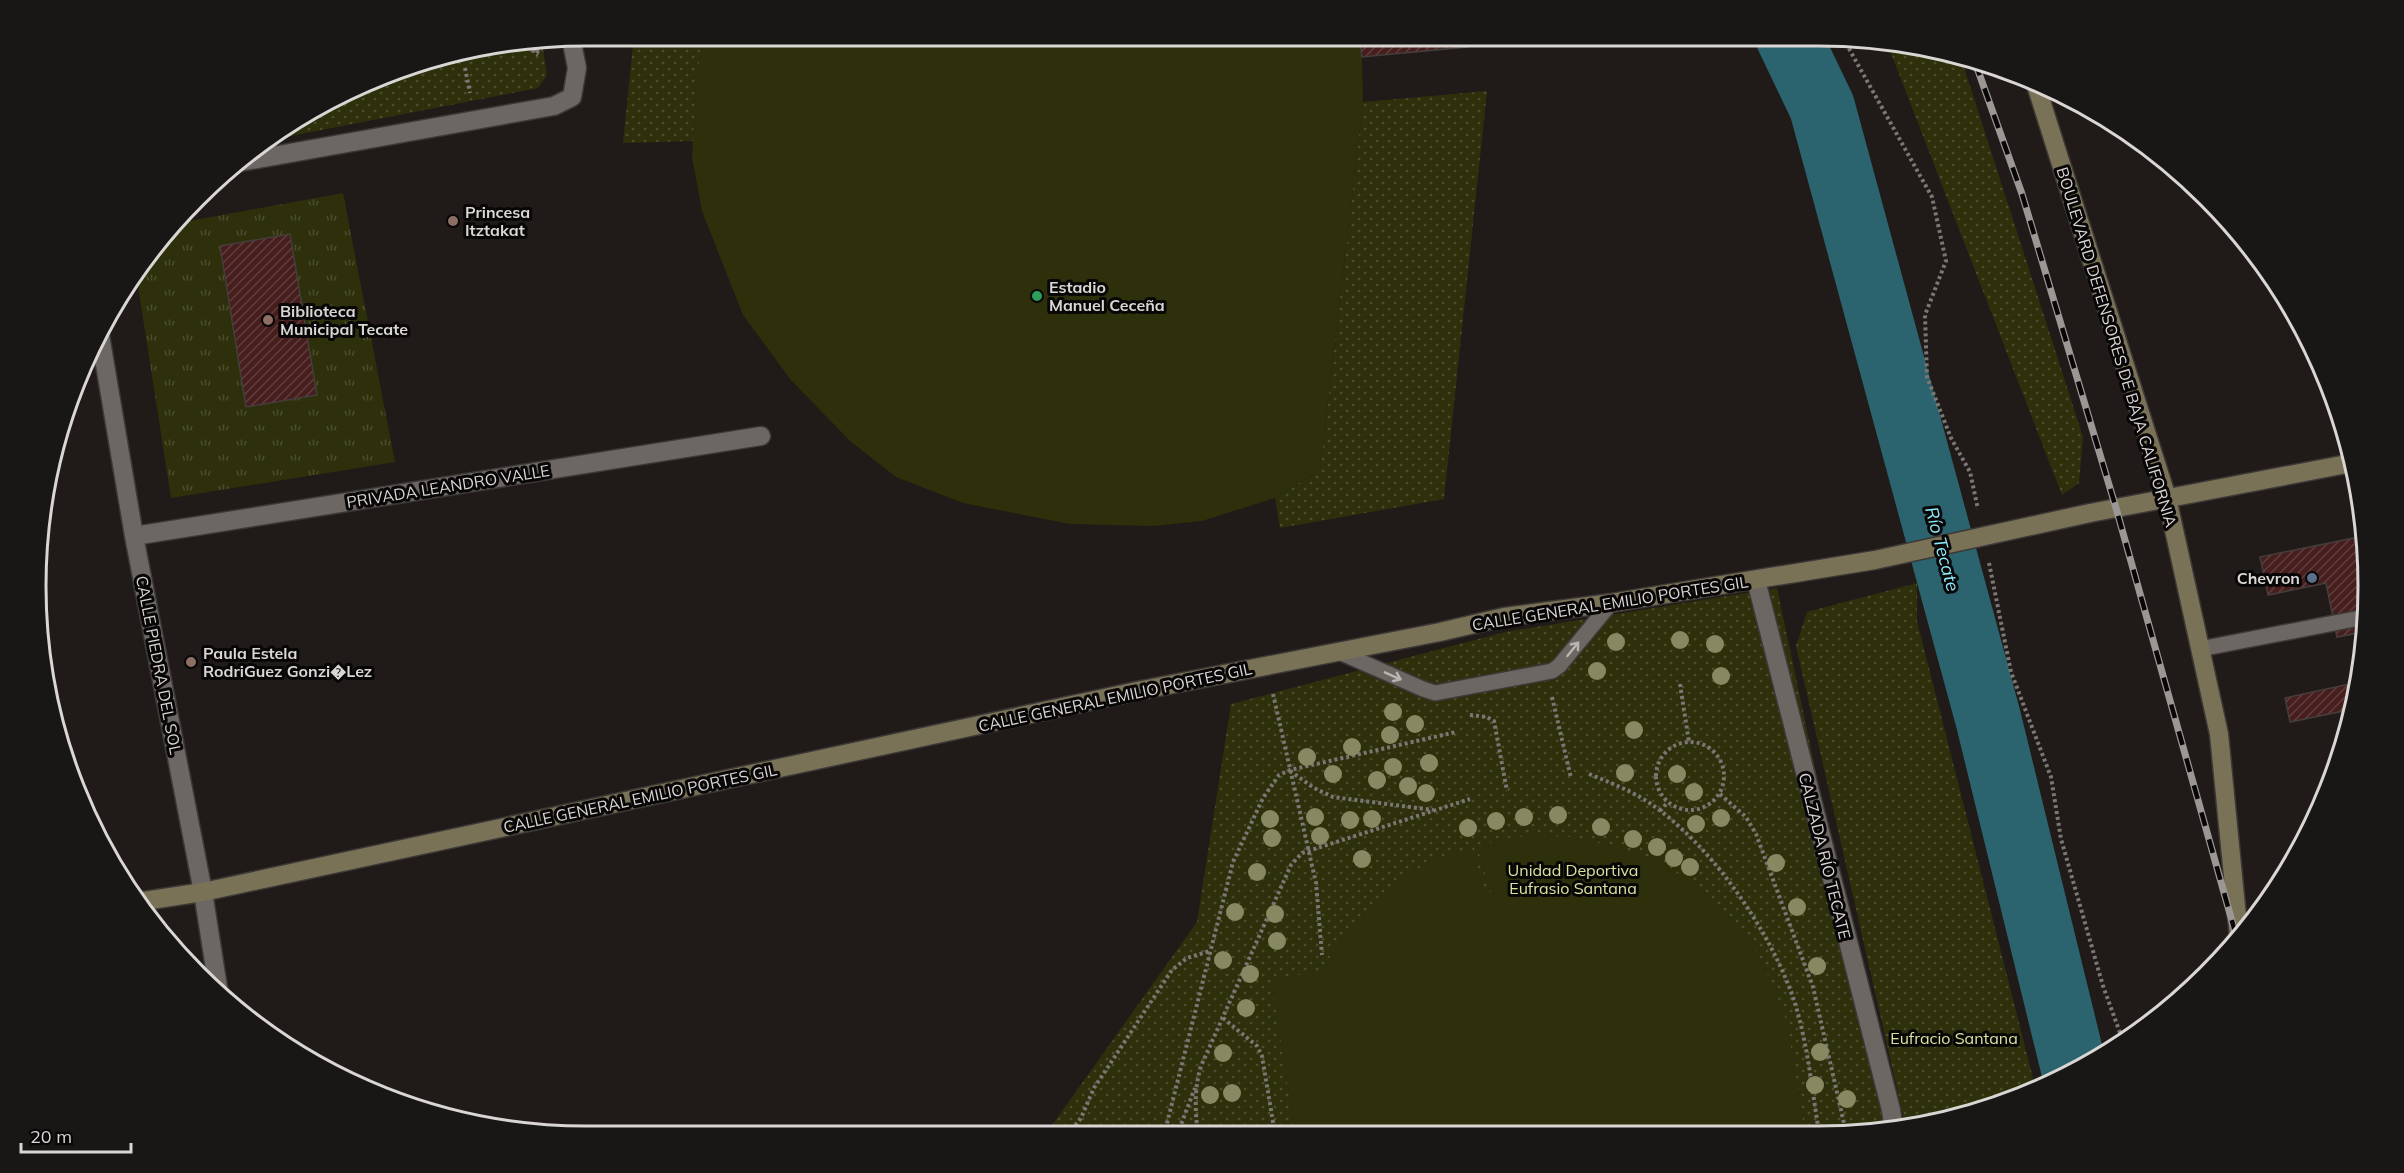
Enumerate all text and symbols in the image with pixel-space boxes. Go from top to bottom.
street label: BOULEVARD DEFENSORES DE BAJA CALIFORNIA [2053,165,2182,530]
place label: Princesa Itztakat [465,202,530,240]
marker: Princesa Itztakat [446,214,460,228]
place label: Estadio Manuel Ceceña [1049,277,1165,315]
marker: Estadio Manuel Ceceña [1030,289,1044,303]
place label: Biblioteca Municipal Tecate [280,301,408,339]
marker: Biblioteca Municipal Tecate [261,313,275,327]
street label: PRIVADA LEANDRO VALLE [345,460,551,512]
water label: Río Tecate [1920,504,1965,594]
place label: Chevron [2237,568,2300,588]
street label: CALLE GENERAL EMILIO PORTES GIL [1471,571,1750,635]
marker: Chevron [2305,571,2319,585]
street label: CALLE PIEDRA DEL SOL [132,574,186,756]
one-way arrow [1566,641,1579,657]
place label: Paula Estela RodriGuez Gonzi�Lez [203,643,372,681]
marker: Paula Estela RodriGuez Gonzi�Lez [184,655,198,669]
street label: CALLE GENERAL EMILIO PORTES GIL [976,658,1254,736]
one-way arrow [1383,671,1401,682]
street label: CALLE GENERAL EMILIO PORTES GIL [501,759,779,837]
street label: CALZADA RÍO TECATE [1795,771,1855,941]
park label: Unidad Deportiva Eufrasio Santana [1508,860,1638,898]
park label: Eufracio Santana [1890,1028,2018,1048]
scale bar [21,1116,130,1154]
text: 20 m [30,1125,72,1148]

